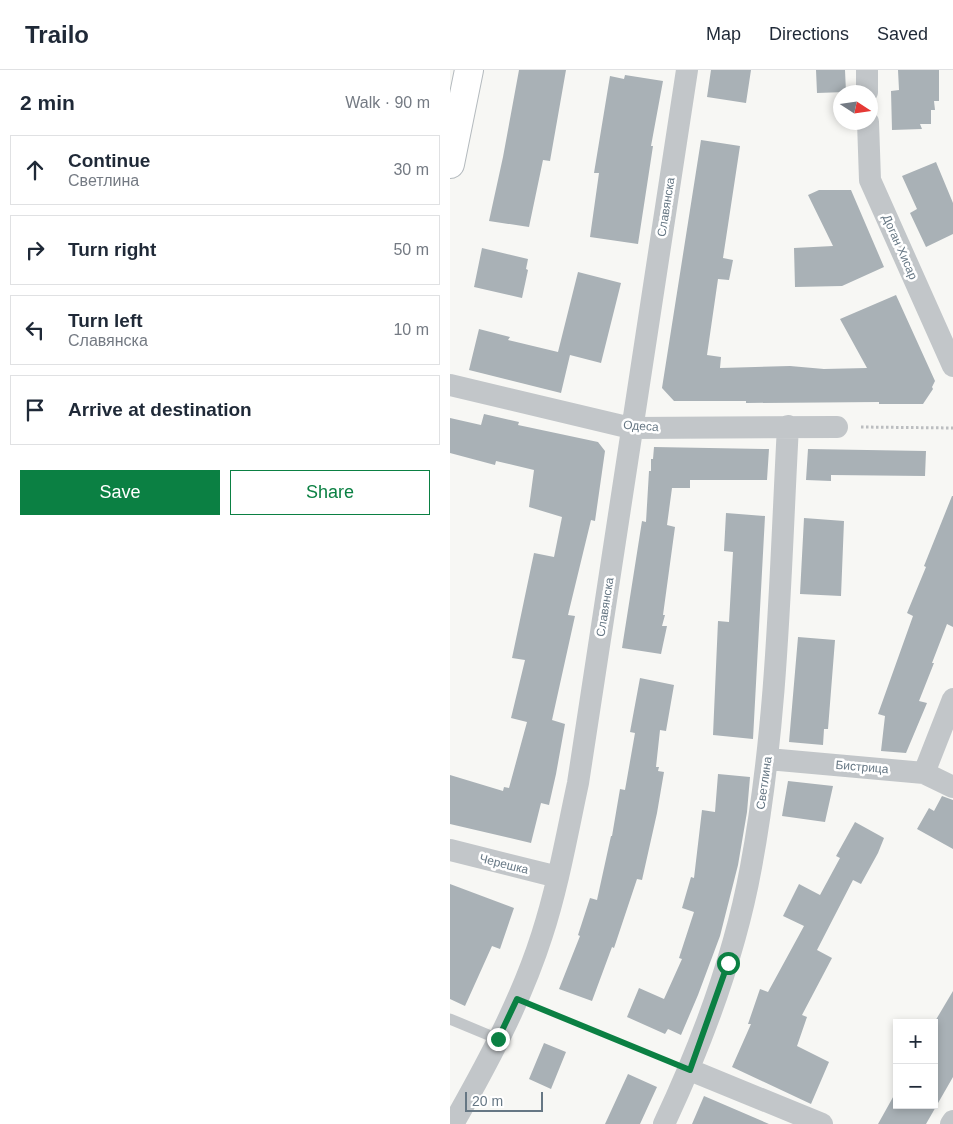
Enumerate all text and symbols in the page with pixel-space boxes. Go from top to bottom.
text: Trailo [25,21,89,48]
text: Map [706,24,741,44]
text: Directions [769,24,849,44]
text: Saved [877,24,928,44]
north arrow [833,85,878,130]
text: 2 min [20,91,75,114]
text: Walk · 90 m [345,94,430,111]
text: Continue [68,150,150,171]
icon: ahead [21,156,49,184]
text: 30 m [393,161,429,178]
text: Светлина [68,172,139,189]
street label: Славянска [654,176,678,238]
street label: Доган Хисар [879,212,921,282]
icon: right [21,236,49,264]
text: Turn right [68,239,156,260]
text: 50 m [393,241,429,258]
text: Turn left [68,310,143,331]
icon: left [21,316,49,344]
text: 10 m [393,321,429,338]
text: Славянска [68,332,148,349]
icon: arrive [21,396,49,424]
text: Arrive at destination [68,399,252,420]
street label: Одеса [623,418,659,434]
button: Save [20,470,220,515]
button: Share [230,470,430,515]
street label: Славянска [593,576,617,638]
street label: Светлина [753,755,775,810]
street label: Бистрица [835,758,889,776]
street label: Черешка [478,851,530,877]
route start [717,952,740,975]
map controls [893,1019,938,1109]
button: + [893,1019,938,1064]
route end [487,1028,510,1051]
button: − [893,1064,938,1109]
scale bar [465,1089,542,1112]
text: 20 m [472,1093,503,1109]

